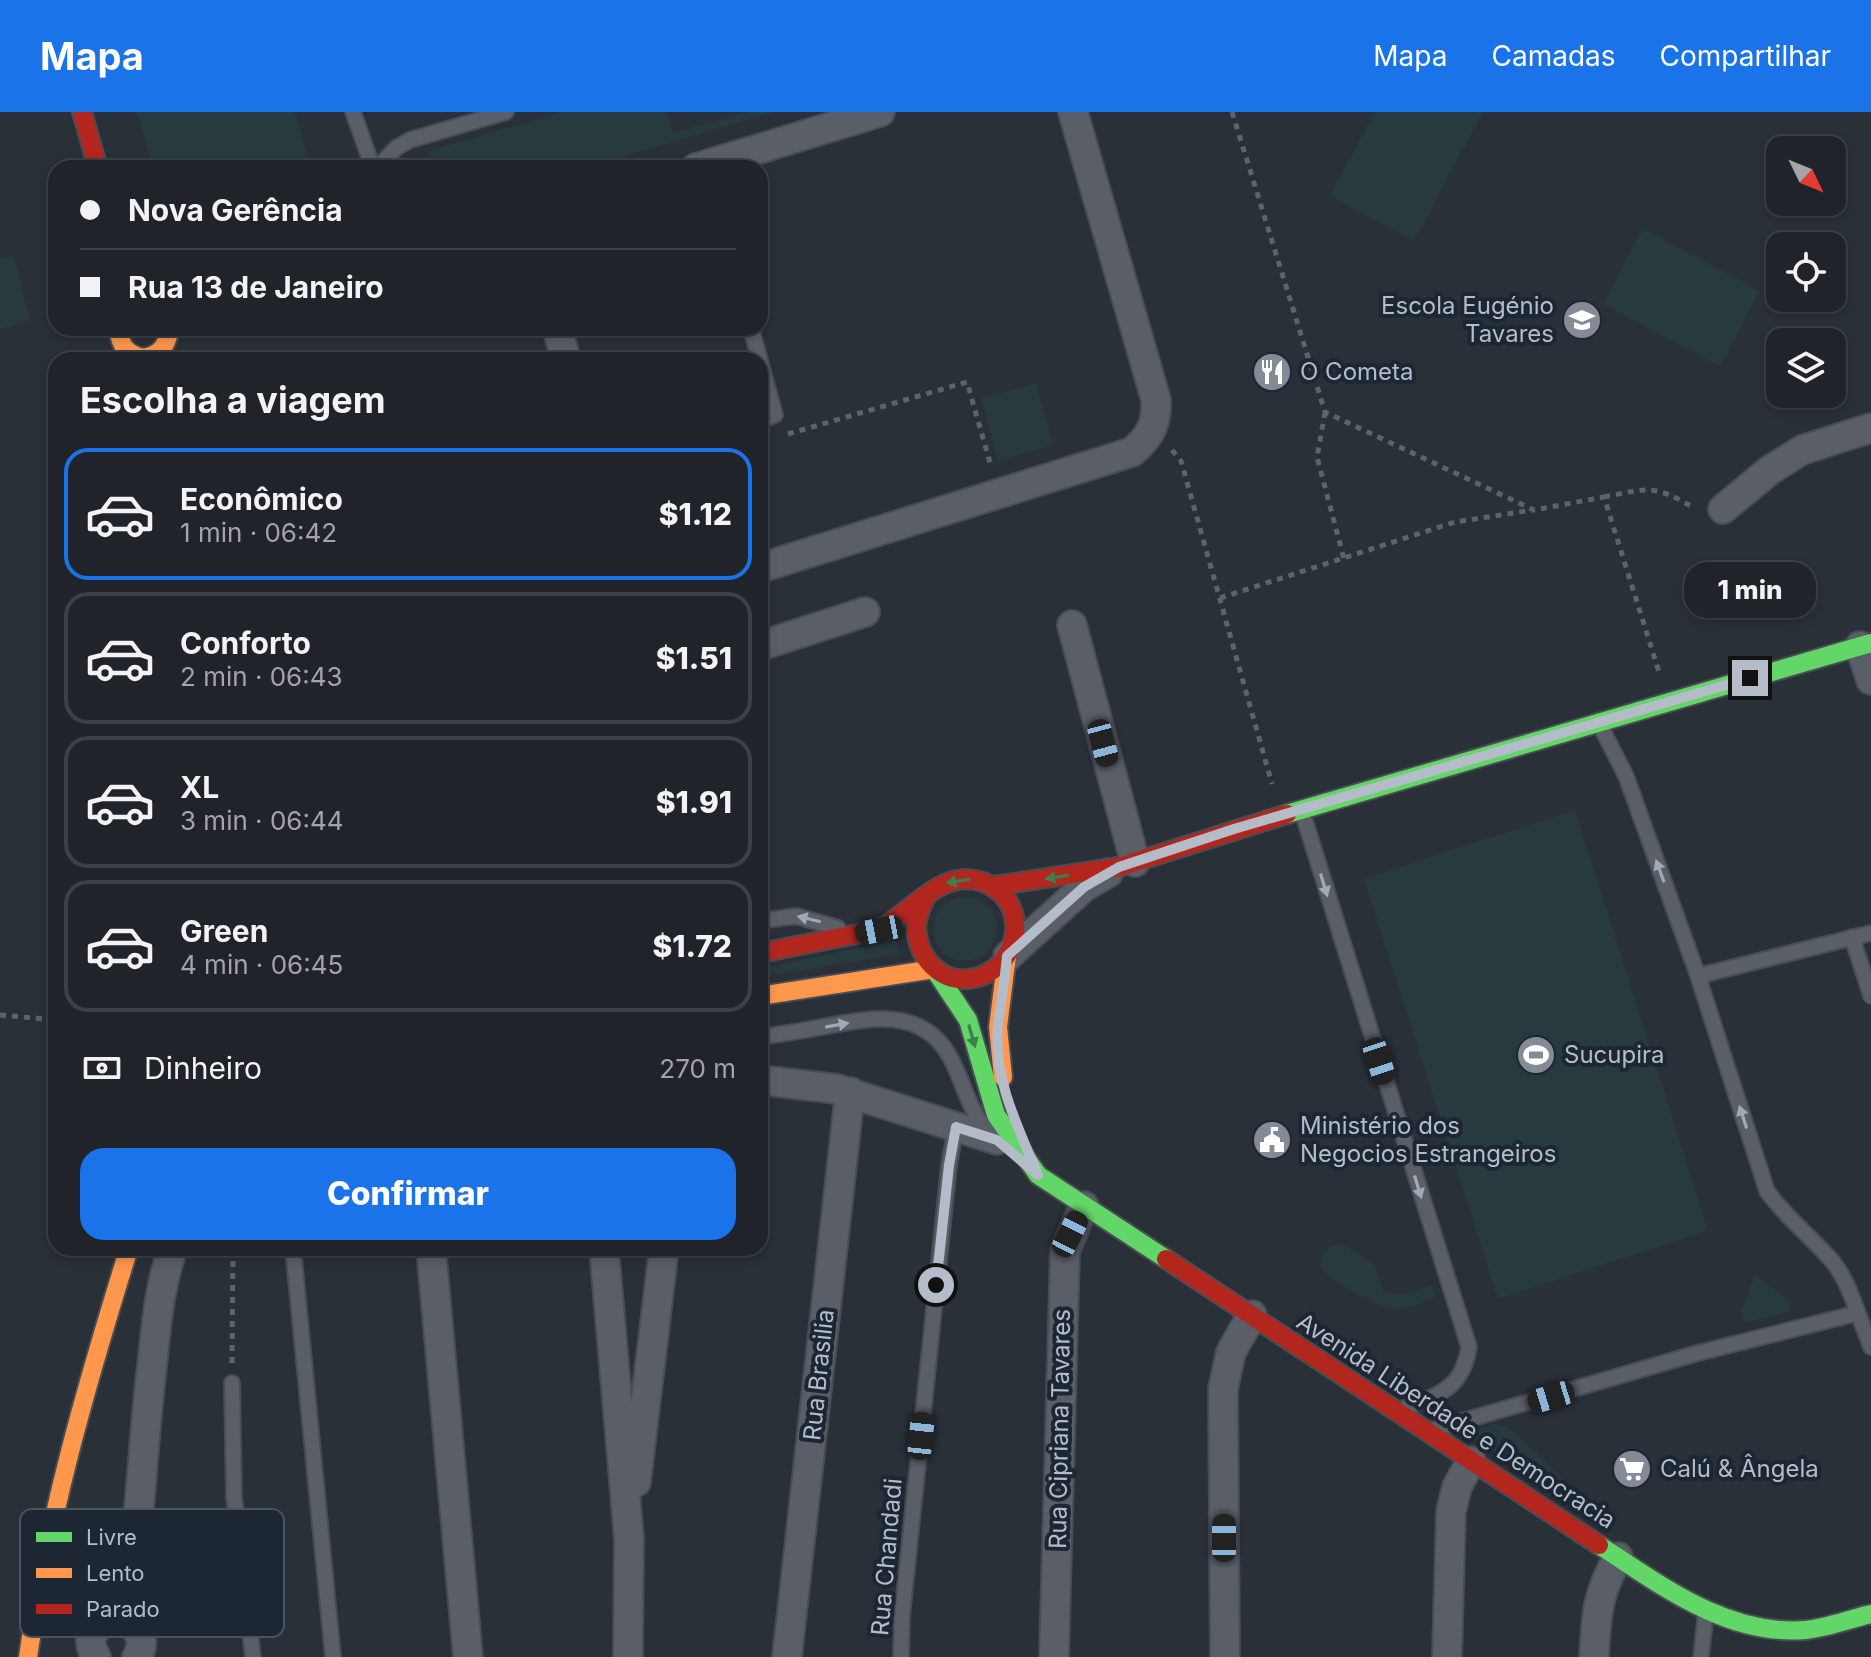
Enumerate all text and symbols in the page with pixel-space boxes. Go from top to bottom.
text: Mapa [40,33,144,79]
text: Mapa [1373,39,1447,73]
text: Camadas [1491,39,1616,73]
text: Compartilhar [1660,39,1831,73]
north arrow [1766,136,1846,216]
map controls [1766,136,1846,408]
text: Nova Gerência [128,192,343,228]
button: locate [1766,232,1846,312]
text: Rua 13 de Janeiro [128,269,384,305]
place label: Escola Eugénio Tavares [1381,291,1554,348]
school or university icon: Escola Eugénio Tavares [1561,299,1603,341]
button: layers [1766,328,1846,408]
restaurant icon: O Cometa [1251,351,1293,393]
place label: O Cometa [1300,357,1413,386]
text: Escolha a viagem [80,378,386,422]
icon: car [84,478,156,550]
text: Econômico [180,481,343,517]
text: $1.12 [659,496,732,532]
text: 1 min · 06:42 [180,517,337,548]
callout: 1 min [1684,562,1816,618]
text: 1 min [1717,574,1783,605]
icon: car [84,622,156,694]
text: Conforto [180,625,311,661]
text: $1.51 [656,640,732,676]
route end [1732,660,1768,696]
text: 2 min · 06:43 [180,661,343,692]
car [1085,717,1121,769]
icon: car [84,766,156,838]
text: XL [180,769,219,805]
text: $1.91 [656,784,732,820]
text: 3 min · 06:44 [180,805,344,836]
one-way arrow [1653,859,1666,883]
one-way arrow [1044,871,1069,884]
one-way arrow [1319,873,1331,897]
one-way arrow [946,875,971,888]
icon: car [84,910,156,982]
text: Green [180,913,268,949]
one-way arrow [797,913,822,925]
car [853,914,905,946]
text: $1.72 [653,928,732,964]
text: 4 min · 06:45 [180,949,343,980]
one-way arrow [825,1018,850,1030]
one-way arrow [967,1023,979,1048]
car [1360,1034,1398,1088]
sports icon: Sucupira [1515,1034,1557,1076]
place label: Sucupira [1564,1040,1665,1069]
icon: cash [80,1046,124,1090]
text: Dinheiro [144,1050,262,1086]
text: 270 m [659,1053,736,1084]
one-way arrow [1737,1105,1749,1129]
place label: Ministério dos Negocios Estrangeiros [1300,1111,1556,1168]
public building icon: Ministério dos Negocios Estrangeiros [1251,1119,1293,1161]
button: Confirmar [80,1148,736,1240]
one-way arrow [1412,1175,1425,1199]
car [1048,1207,1092,1261]
route start [918,1267,954,1303]
street label: Avenida Liberdade e Democracia [1292,1307,1621,1535]
street label: Rua Brasilia [797,1308,840,1442]
street label: Rua Cipriana Tavares [1043,1309,1076,1549]
car [1525,1379,1577,1415]
car [907,1411,935,1461]
supermarket icon: Calú & Ângela [1611,1448,1653,1490]
place label: Calú & Ângela [1660,1453,1819,1483]
street label: Rua Chandadi [865,1477,908,1637]
legend [20,1509,284,1637]
car [1212,1514,1236,1562]
text: Livre [86,1524,137,1550]
text: Lento [86,1560,144,1586]
text: Parado [86,1596,160,1622]

